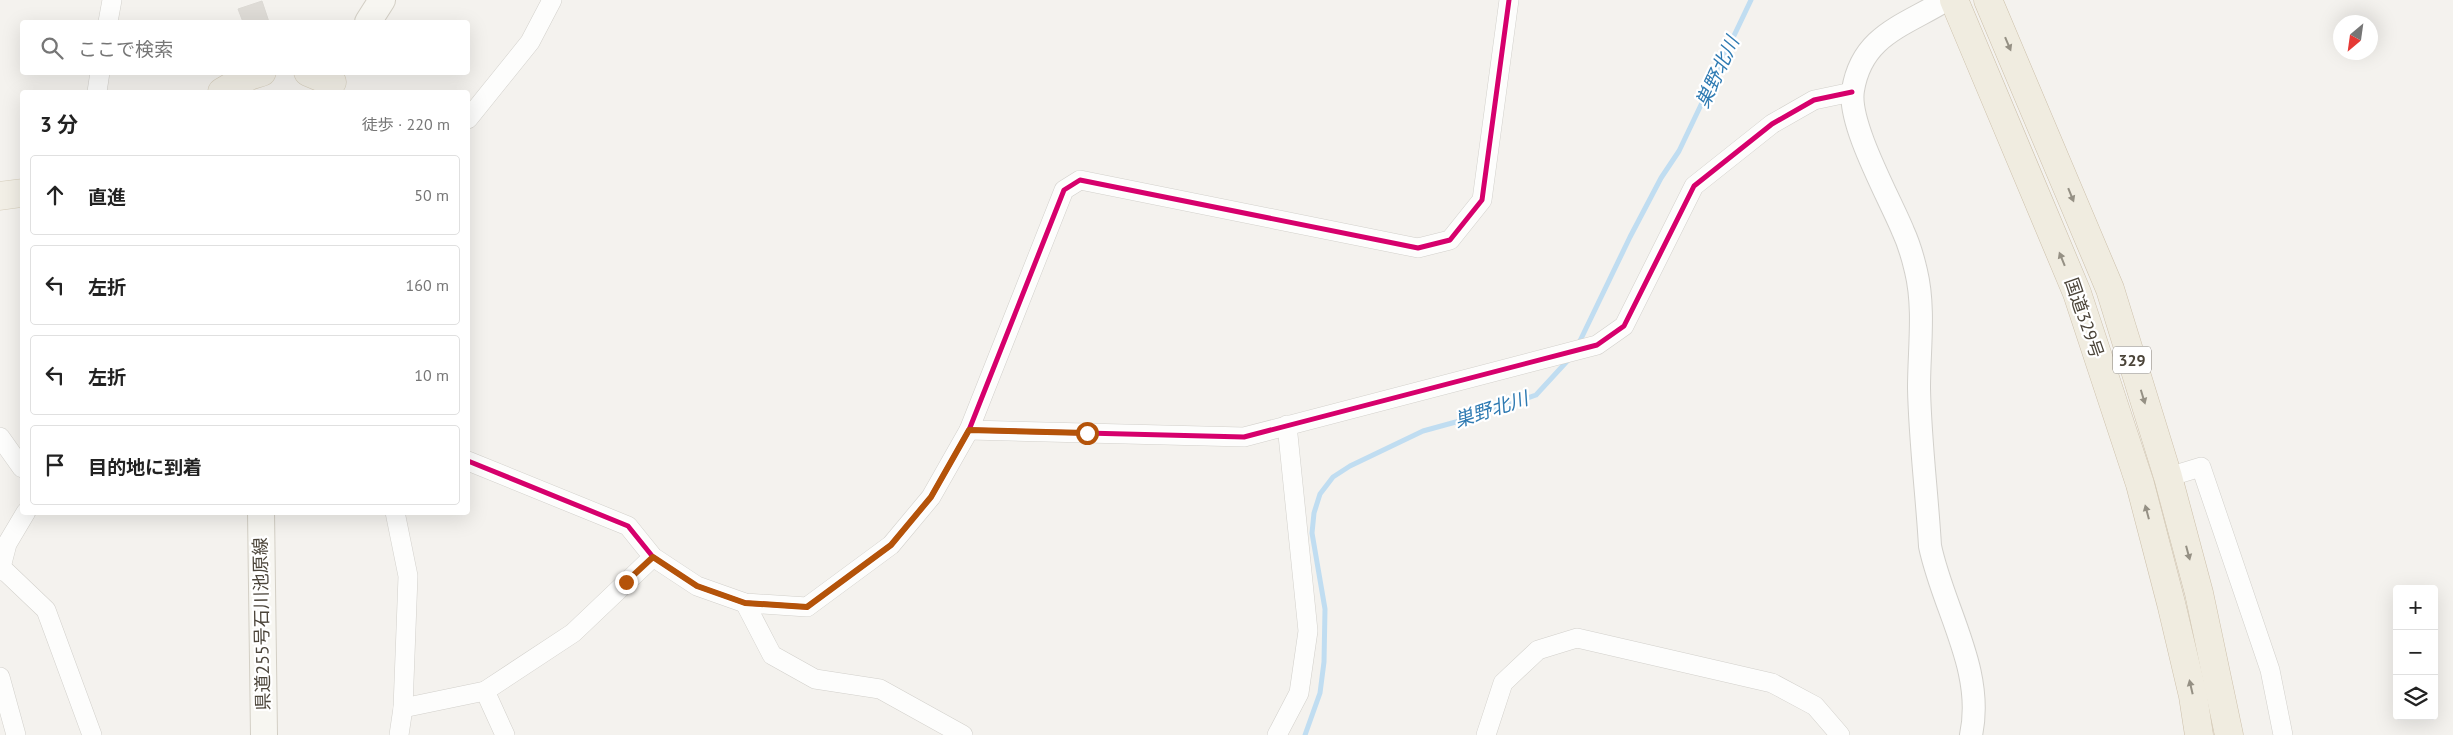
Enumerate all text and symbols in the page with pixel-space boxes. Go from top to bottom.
north arrow [2333,15,2378,60]
search box [20,20,470,75]
water label: 巣野北川 [1690,31,1745,112]
icon: search [38,34,66,62]
text: ここで検索 [78,37,173,61]
one-way arrow [2005,37,2013,52]
text: 3 分 [40,111,78,138]
text: 徒歩 · 220 m [362,114,450,134]
icon: ahead [41,181,69,209]
text: 直進 [88,185,126,209]
text: 50 m [414,185,449,205]
one-way arrow [2067,188,2075,202]
one-way arrow [2058,252,2066,266]
icon: left [41,271,69,299]
text: 左折 [88,275,126,299]
text: 160 m [406,275,449,295]
street label: 国道329号 [2060,275,2109,361]
road number: 329 [2113,346,2151,374]
icon: left [41,361,69,389]
text: 左折 [88,365,126,389]
text: 10 m [414,365,449,385]
water label: 巣野北川 [1451,385,1533,432]
one-way arrow [2140,389,2148,404]
route start [1076,422,1099,445]
icon: arrive [41,451,69,479]
text: 目的地に到着 [88,455,202,479]
one-way arrow [2143,505,2151,520]
street label: 県道255号石川池原線 [248,537,275,711]
one-way arrow [2184,545,2192,560]
route end [615,571,638,594]
map controls [2393,585,2438,720]
button: + [2393,585,2438,630]
button: − [2393,630,2438,675]
button: layers [2393,675,2438,720]
one-way arrow [2187,679,2195,695]

